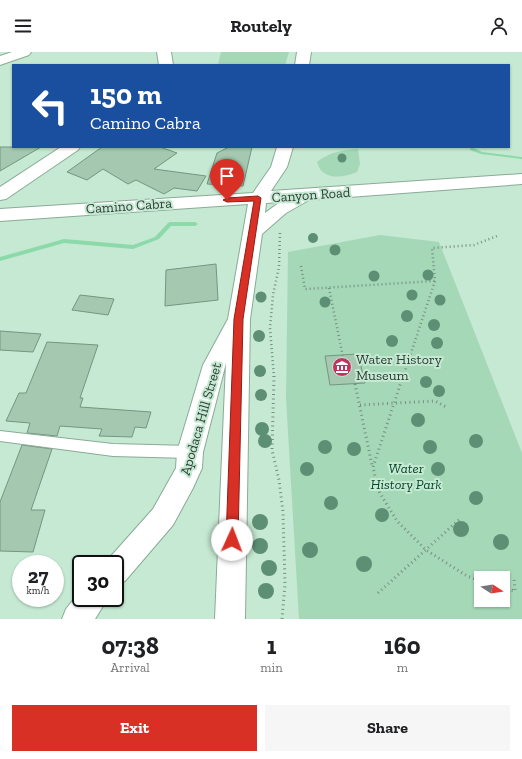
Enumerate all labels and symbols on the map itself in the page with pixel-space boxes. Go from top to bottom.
pin [210,159,244,200]
street label: Canyon Road [271,184,351,206]
street label: Camino Cabra [85,195,173,217]
place label: Water History Museum [356,351,443,384]
museum icon: Water History Museum [331,356,353,378]
street label: Apodaca Hill Street [177,360,225,477]
park label: Water History Park [370,460,442,493]
position arrow [211,519,253,561]
speed limit sign: 30 [72,555,124,607]
north arrow [474,571,510,607]

